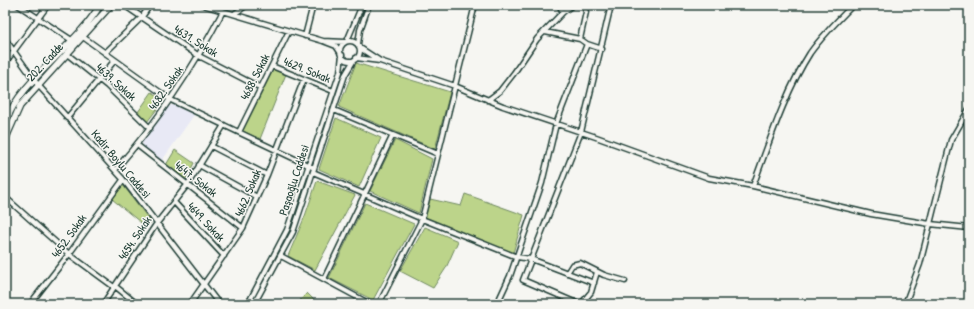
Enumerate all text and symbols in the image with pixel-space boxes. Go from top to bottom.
street label: 4631. Sokak [171,20,222,61]
street label: 202. Cadde [22,38,67,85]
street label: 4688. Sokak [236,51,273,103]
street label: 4629. Sokak [281,52,333,87]
street label: 4639. Sokak [92,59,140,104]
street label: 4682. Sokak [144,62,187,113]
street label: Kadir Boylu Caddesi [87,126,155,202]
street label: Paşaoğlu Caddesi [274,142,313,217]
street label: 4647. Sokak [171,156,221,201]
street label: 4662. Sokak [230,166,265,219]
street label: 4649. Sokak [184,198,229,245]
street label: 4652. Sokak [47,210,90,261]
street label: 4654. Sokak [114,213,155,263]

